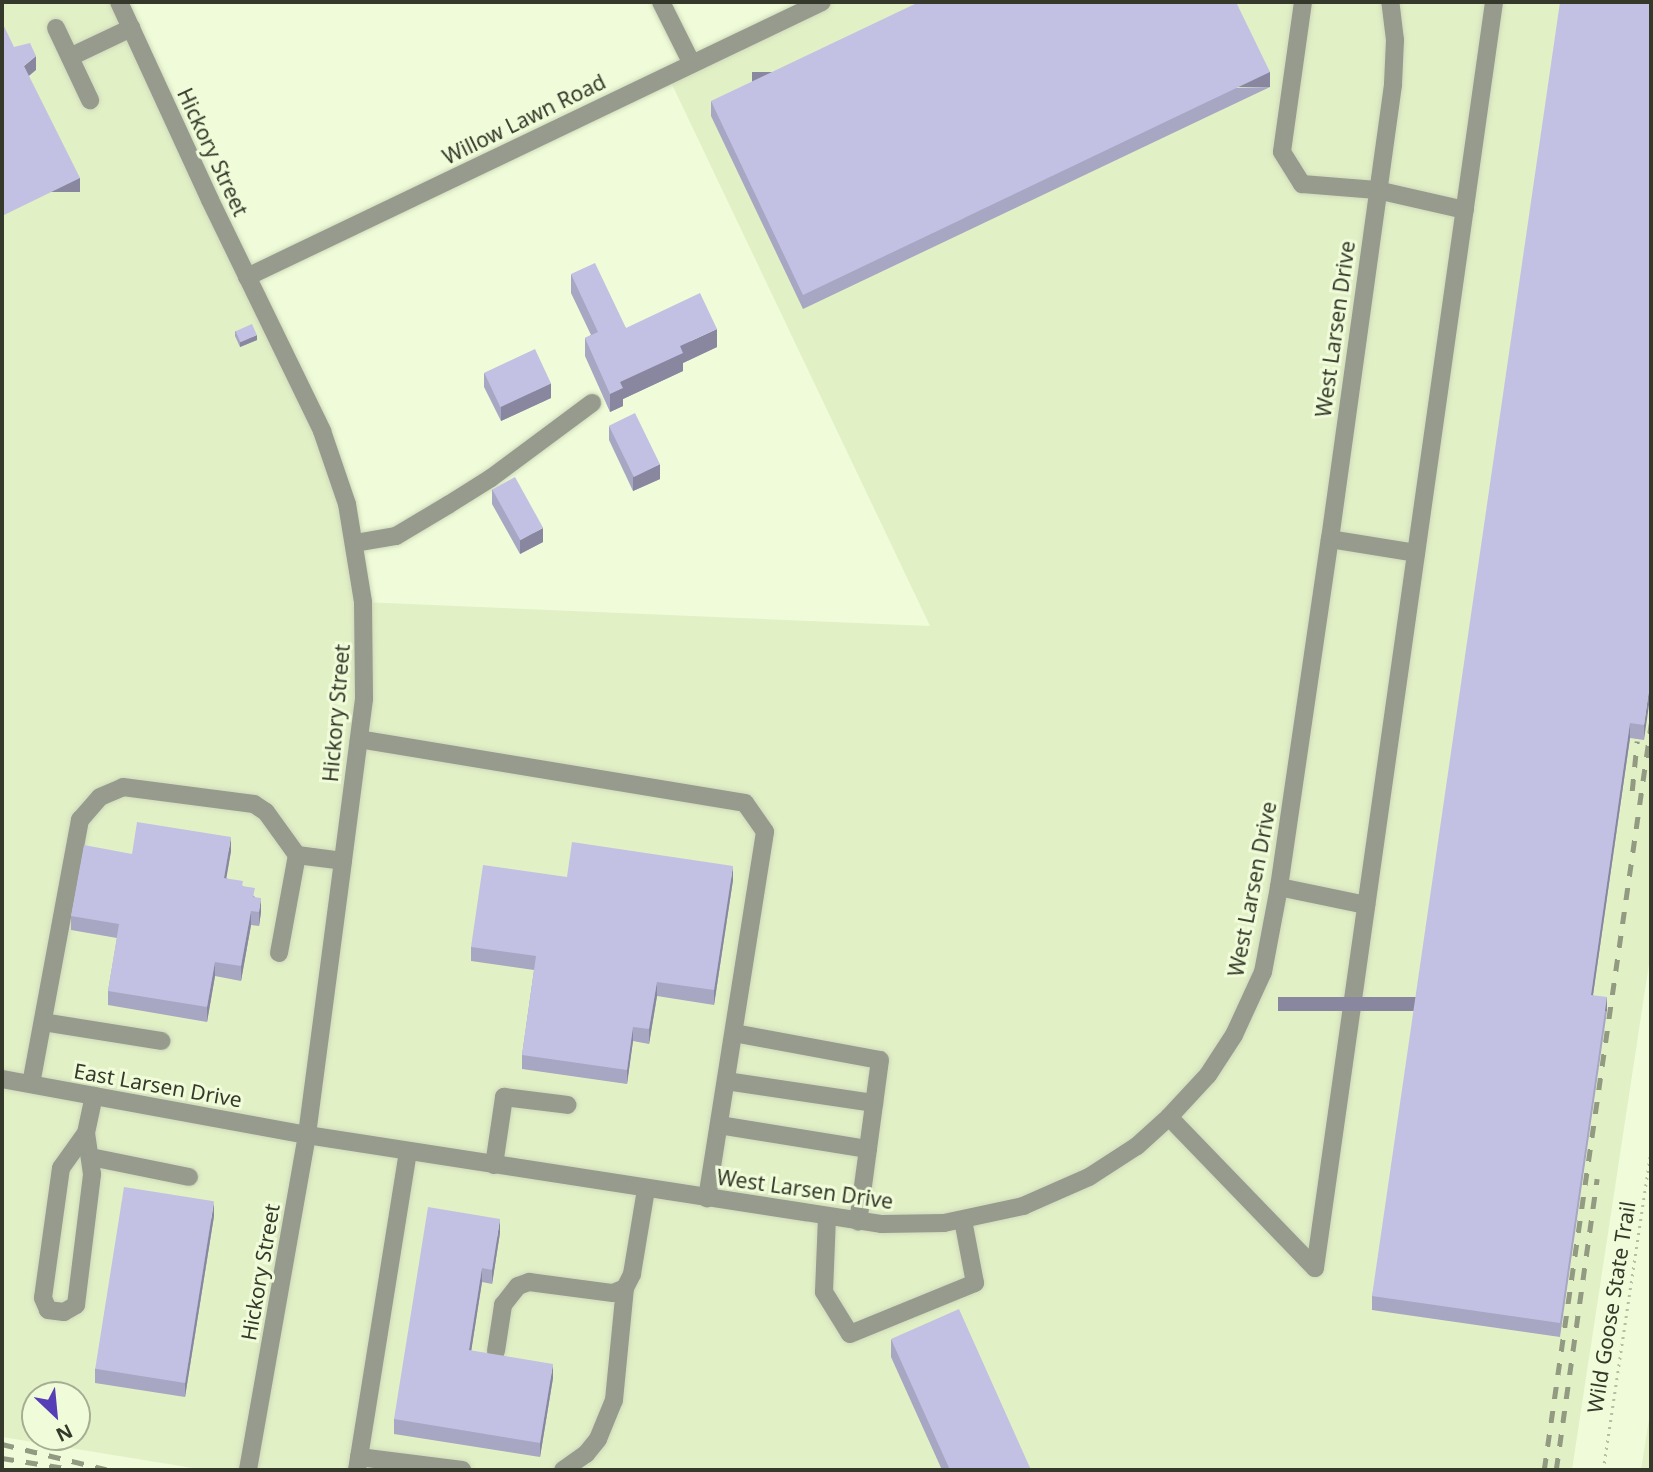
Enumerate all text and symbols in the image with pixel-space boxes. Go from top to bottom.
street label: Willow Lawn Road [438,69,610,169]
street label: Hickory Street [172,84,254,220]
street label: West Larsen Drive [1310,239,1360,419]
street label: Hickory Street [317,643,355,783]
street label: West Larsen Drive [1223,799,1281,979]
street label: East Larsen Drive [72,1058,244,1112]
street label: West Larsen Drive [715,1164,895,1214]
street label: Wild Goose State Trail [1582,1199,1640,1415]
street label: Hickory Street [236,1202,284,1342]
north arrow [21,1381,91,1451]
text: N [52,1418,77,1448]

